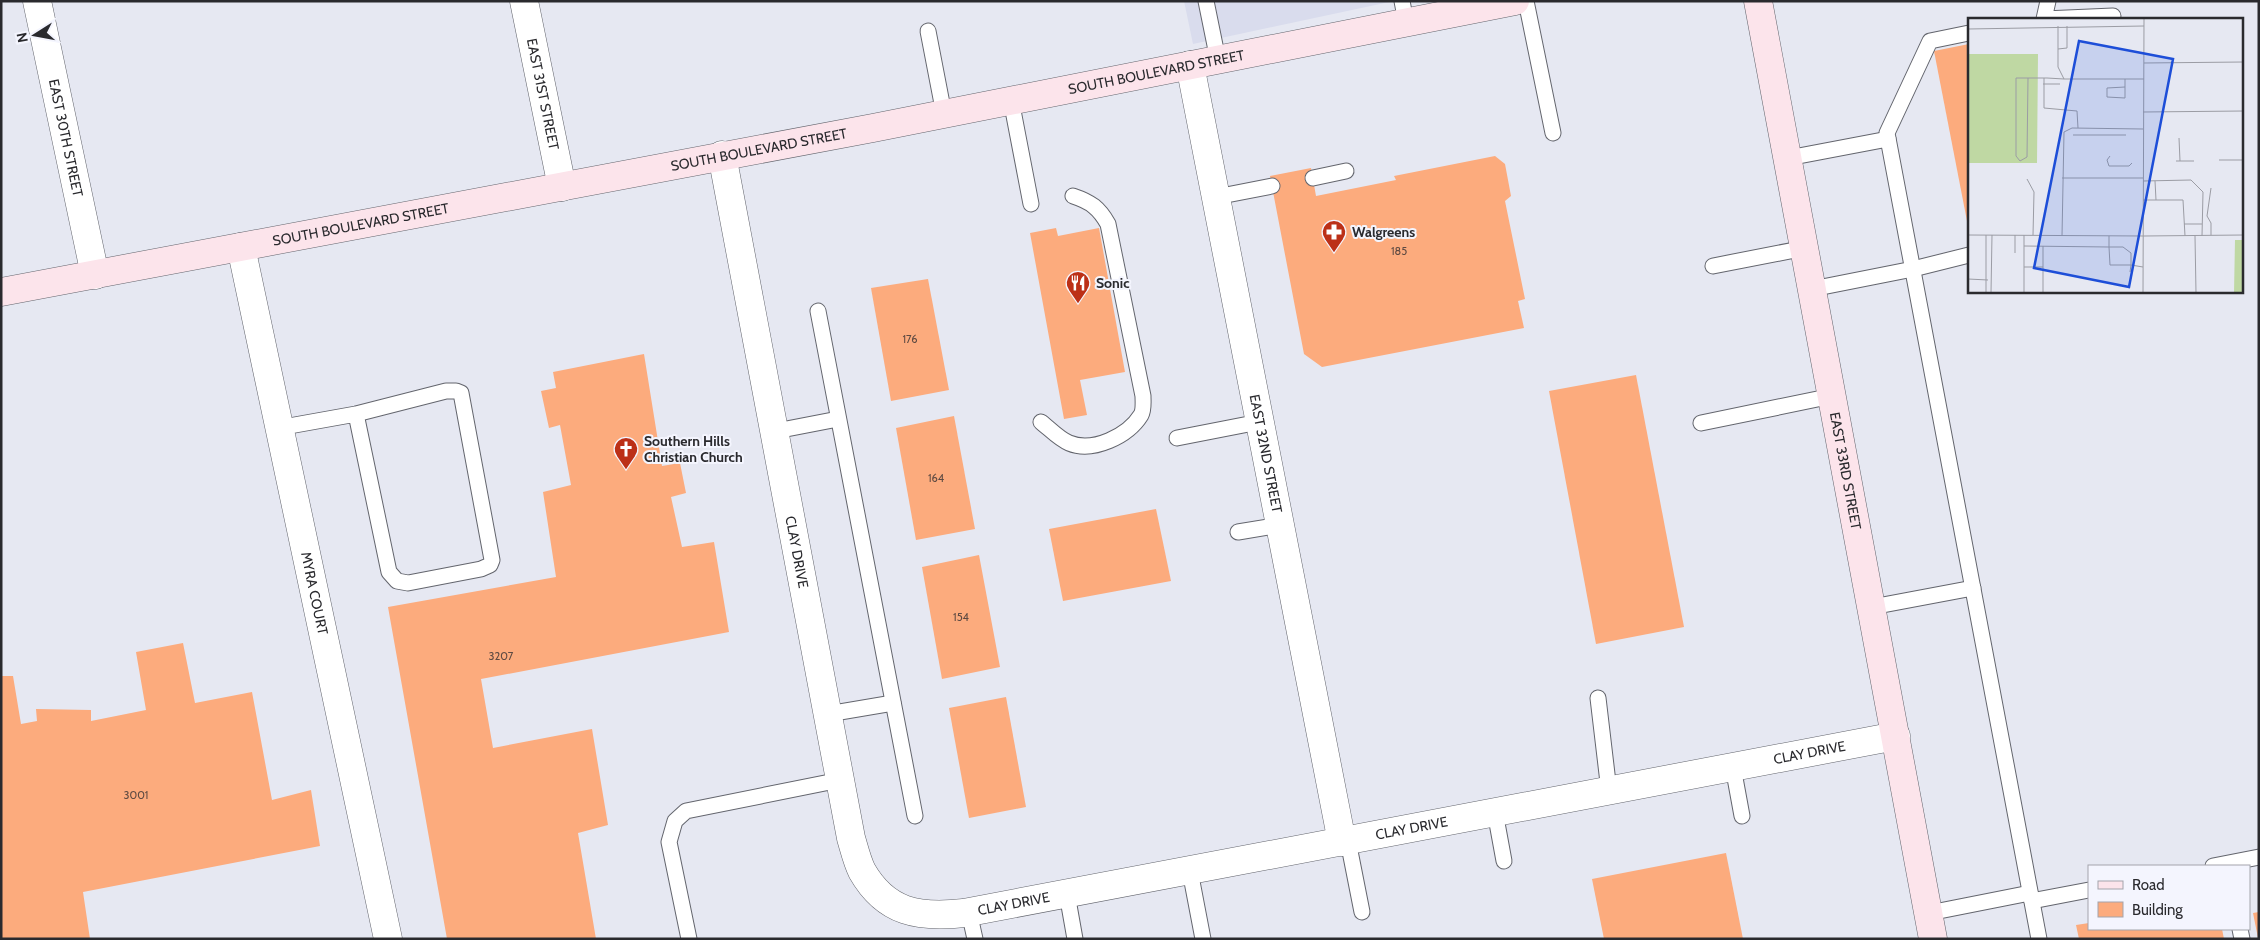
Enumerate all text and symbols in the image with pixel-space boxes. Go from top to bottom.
north arrow [10,10,60,60]
inset map [1968,18,2242,292]
text: N [12,31,32,44]
street label: EAST 31ST STREET [523,37,563,152]
street label: SOUTH BOULEVARD STREET [1067,46,1246,98]
street label: EAST 30TH STREET [45,77,87,199]
street label: SOUTH BOULEVARD STREET [669,124,849,175]
street label: SOUTH BOULEVARD STREET [271,199,451,250]
pharmacy icon: Walgreens [1321,219,1347,253]
place label: Walgreens [1352,223,1415,241]
house number: 185 [1391,244,1407,258]
restaurant icon: Sonic [1065,270,1091,304]
place label: Sonic [1096,274,1130,292]
house number: 176 [902,332,918,346]
street label: EAST 32ND STREET [1246,393,1287,515]
street label: EAST 33RD STREET [1826,411,1866,532]
place label: Southern Hills Christian Church [644,432,743,466]
church icon: Southern Hills Christian Church [613,436,639,470]
house number: 164 [928,471,945,485]
street label: CLAY DRIVE [781,514,813,590]
street label: MYRA COURT [297,550,332,637]
house number: 154 [953,610,970,624]
house number: 3207 [489,649,514,663]
street label: CLAY DRIVE [1772,737,1847,768]
house number: 3001 [124,788,148,802]
street label: CLAY DRIVE [1374,812,1449,844]
legend [2088,865,2250,930]
text: Road [2132,876,2165,894]
street label: CLAY DRIVE [976,888,1051,919]
text: Building [2132,901,2183,919]

